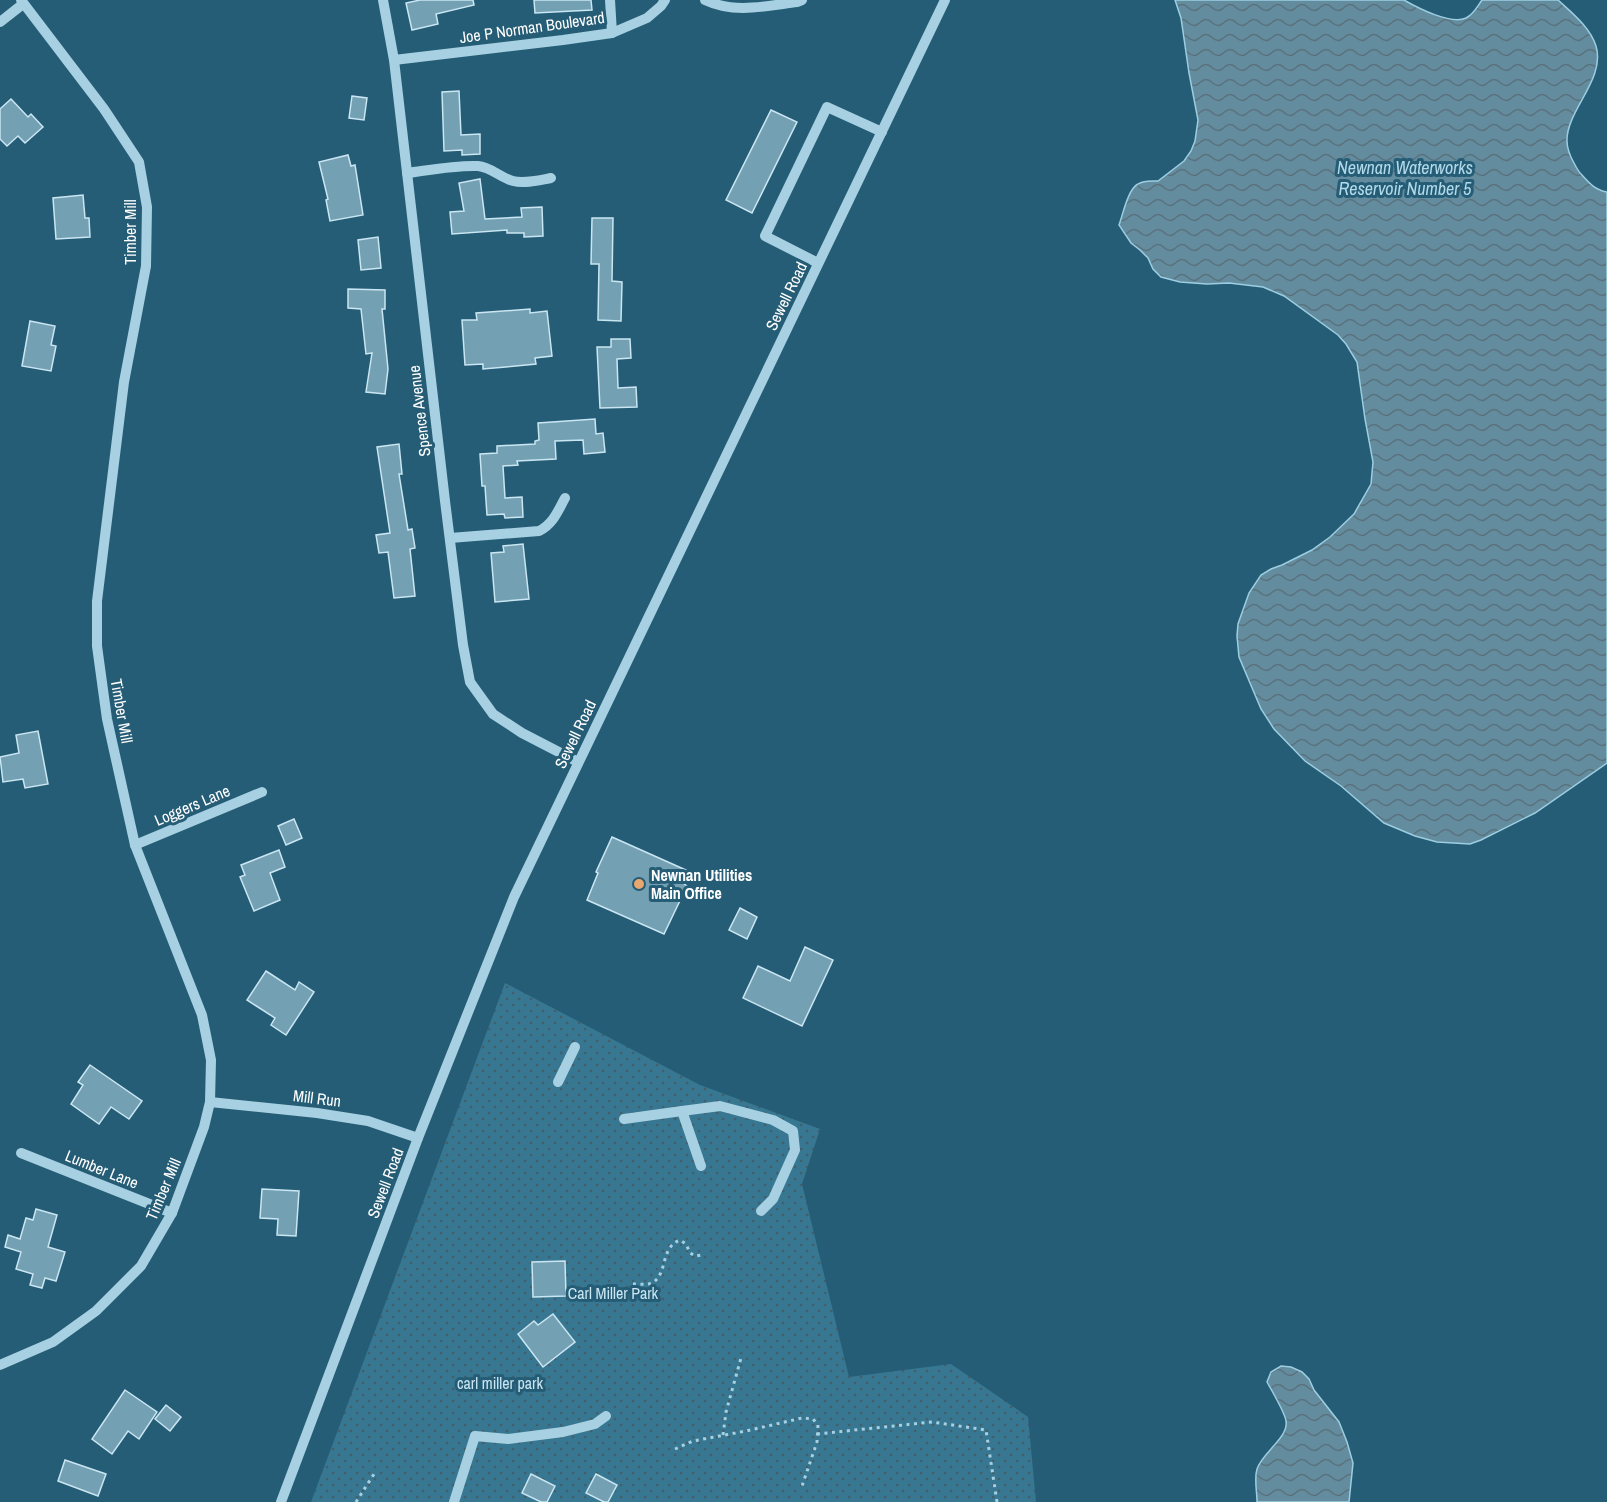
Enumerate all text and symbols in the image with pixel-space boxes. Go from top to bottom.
street label: Joe P Norman Boulevard [458,6,606,48]
water label: Newnan Waterworks Reservoir Number 5 [1337,155,1473,201]
street label: Timber Mill [119,199,141,265]
street label: Sewell Road [760,258,812,334]
street label: Spence Avenue [402,364,436,458]
street label: Timber Mill [105,677,139,745]
street label: Sewell Road [549,696,601,772]
street label: Loggers Lane [151,779,233,831]
place label: Newnan Utilities Main Office [651,864,752,904]
marker: Newnan Utilities Main Office [632,877,646,891]
street label: Mill Run [292,1084,342,1112]
street label: Lumber Lane [62,1144,142,1194]
street label: Sewell Road [362,1145,408,1221]
street label: Timber Mill [140,1155,186,1223]
park label: Carl Miller Park [568,1282,659,1304]
park label: carl miller park [457,1372,543,1394]

